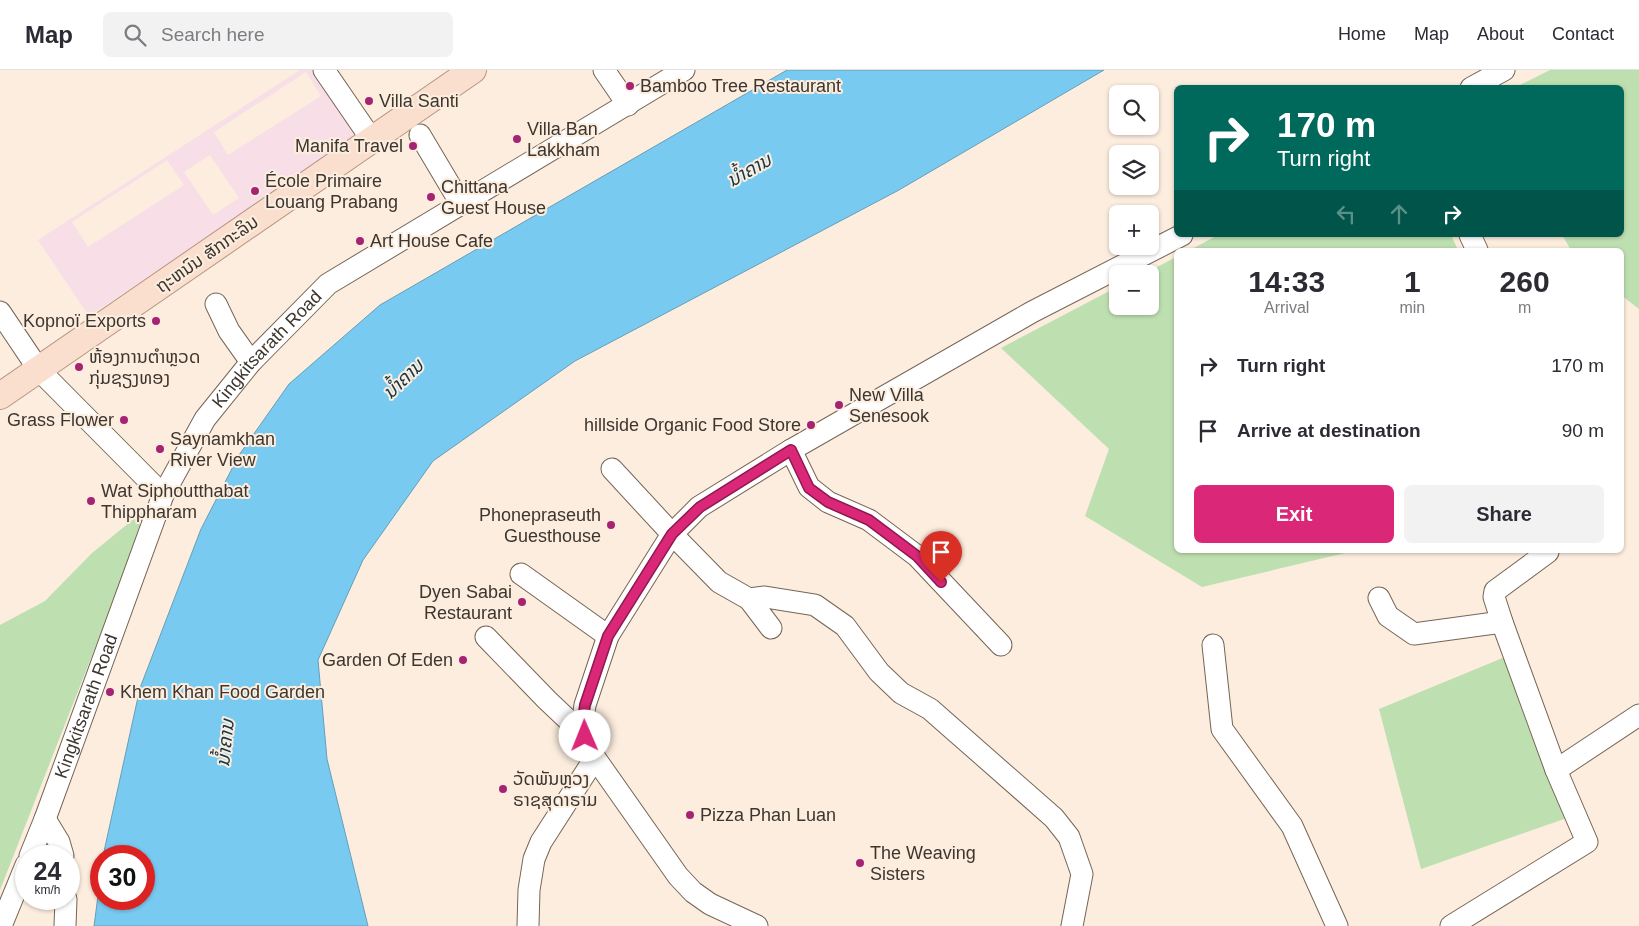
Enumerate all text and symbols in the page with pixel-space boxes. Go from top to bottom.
search box [103,12,453,57]
text: Map [25,21,73,48]
icon: search [121,21,149,49]
text: Search here [161,24,265,45]
text: Home [1338,24,1386,44]
text: Map [1414,24,1449,44]
text: About [1477,24,1524,44]
text: Contact [1552,24,1614,44]
place label: Bamboo Tree Restaurant [640,76,841,96]
marker: Bamboo Tree Restaurant [624,80,636,92]
map controls [1109,85,1159,315]
button: search [1109,85,1159,135]
place label: Villa Santi [379,91,459,111]
marker: Villa Santi [363,95,375,107]
icon: right [1194,105,1259,170]
text: 170 m [1277,105,1376,144]
place label: Villa Ban Lakkham [527,119,600,160]
marker: Villa Ban Lakkham [511,133,523,145]
place label: Manifa Travel [295,136,403,156]
marker: Manifa Travel [407,140,419,152]
water label: ນ້ຳຄານ [721,145,776,191]
button: layers [1109,145,1159,195]
text: Turn right [1277,146,1370,171]
place label: École Primaire Louang Prabang [265,171,398,212]
place label: Chittana Guest House [441,177,546,218]
marker: École Primaire Louang Prabang [249,185,261,197]
marker: Chittana Guest House [425,191,437,203]
icon: left [1332,200,1360,228]
icon: ahead [1385,200,1413,228]
icon: right [1438,200,1466,228]
button: + [1109,205,1159,255]
street label: ຖະຫນົນ ສັກກະລິນ [152,211,262,297]
place label: Art House Cafe [370,231,493,251]
marker: Art House Cafe [354,235,366,247]
button: − [1109,265,1159,315]
text: 14:33 [1248,265,1325,298]
text: 1 [1404,265,1421,298]
text: 260 [1500,265,1550,298]
street label: Kingkitsarath Road [208,286,326,412]
text: Arrival [1264,299,1309,316]
text: min [1399,299,1425,316]
text: m [1518,299,1531,316]
place label: Kopnoï Exports [23,311,146,331]
marker: Kopnoï Exports [150,315,162,327]
place label: ຫ້ອງການຕຳຫຼວດ ກຸ່ມຊຽງທອງ [89,347,200,389]
water label: ນ້ຳຄານ [376,351,428,403]
icon: right [1194,352,1222,380]
text: Turn right [1237,355,1325,376]
text: 170 m [1551,355,1604,376]
marker: ຫ້ອງການຕຳຫຼວດ ກຸ່ມຊຽງທອງ [73,361,85,373]
place label: New Villa Senesook [849,385,930,426]
marker: New Villa Senesook [833,399,845,411]
place label: Grass Flower [7,410,114,430]
marker: Grass Flower [118,414,130,426]
place label: hillside Organic Food Store [584,415,801,435]
icon: arrive [1194,417,1222,445]
marker: hillside Organic Food Store [805,419,817,431]
text: Arrive at destination [1237,420,1421,441]
text: 90 m [1562,420,1604,441]
place label: Saynamkhan River View [170,429,275,470]
marker: Saynamkhan River View [154,443,166,455]
place label: Wat Siphoutthabat Thippharam [101,481,248,522]
button: Exit [1194,485,1394,543]
button: Share [1404,485,1604,543]
marker: Wat Siphoutthabat Thippharam [85,495,97,507]
place label: Phonepraseuth Guesthouse [479,505,601,546]
marker: Phonepraseuth Guesthouse [605,519,617,531]
pin [920,531,962,582]
icon: arrive [927,538,955,566]
place label: Dyen Sabai Restaurant [419,582,512,623]
marker: Dyen Sabai Restaurant [516,596,528,608]
street label: Kingkitsarath Road [51,631,122,781]
place label: Garden Of Eden [322,650,453,670]
marker: Garden Of Eden [457,654,469,666]
place label: Khem Khan Food Garden [120,682,325,702]
marker: Khem Khan Food Garden [104,686,116,698]
position arrow [558,709,610,761]
water label: ນ້ຳຄານ [208,717,238,768]
place label: ວັດພັນຫຼວງ ຣາຊສຸດາຣາມ [513,769,598,811]
marker: ວັດພັນຫຼວງ ຣາຊສຸດາຣາມ [497,783,509,795]
place label: Pizza Phan Luan [700,805,836,825]
marker: Pizza Phan Luan [684,809,696,821]
place label: The Weaving Sisters [870,843,976,884]
speed limit sign: 30 [90,845,155,910]
text: 24 [34,857,61,885]
marker: The Weaving Sisters [854,857,866,869]
text: km/h [34,883,61,897]

